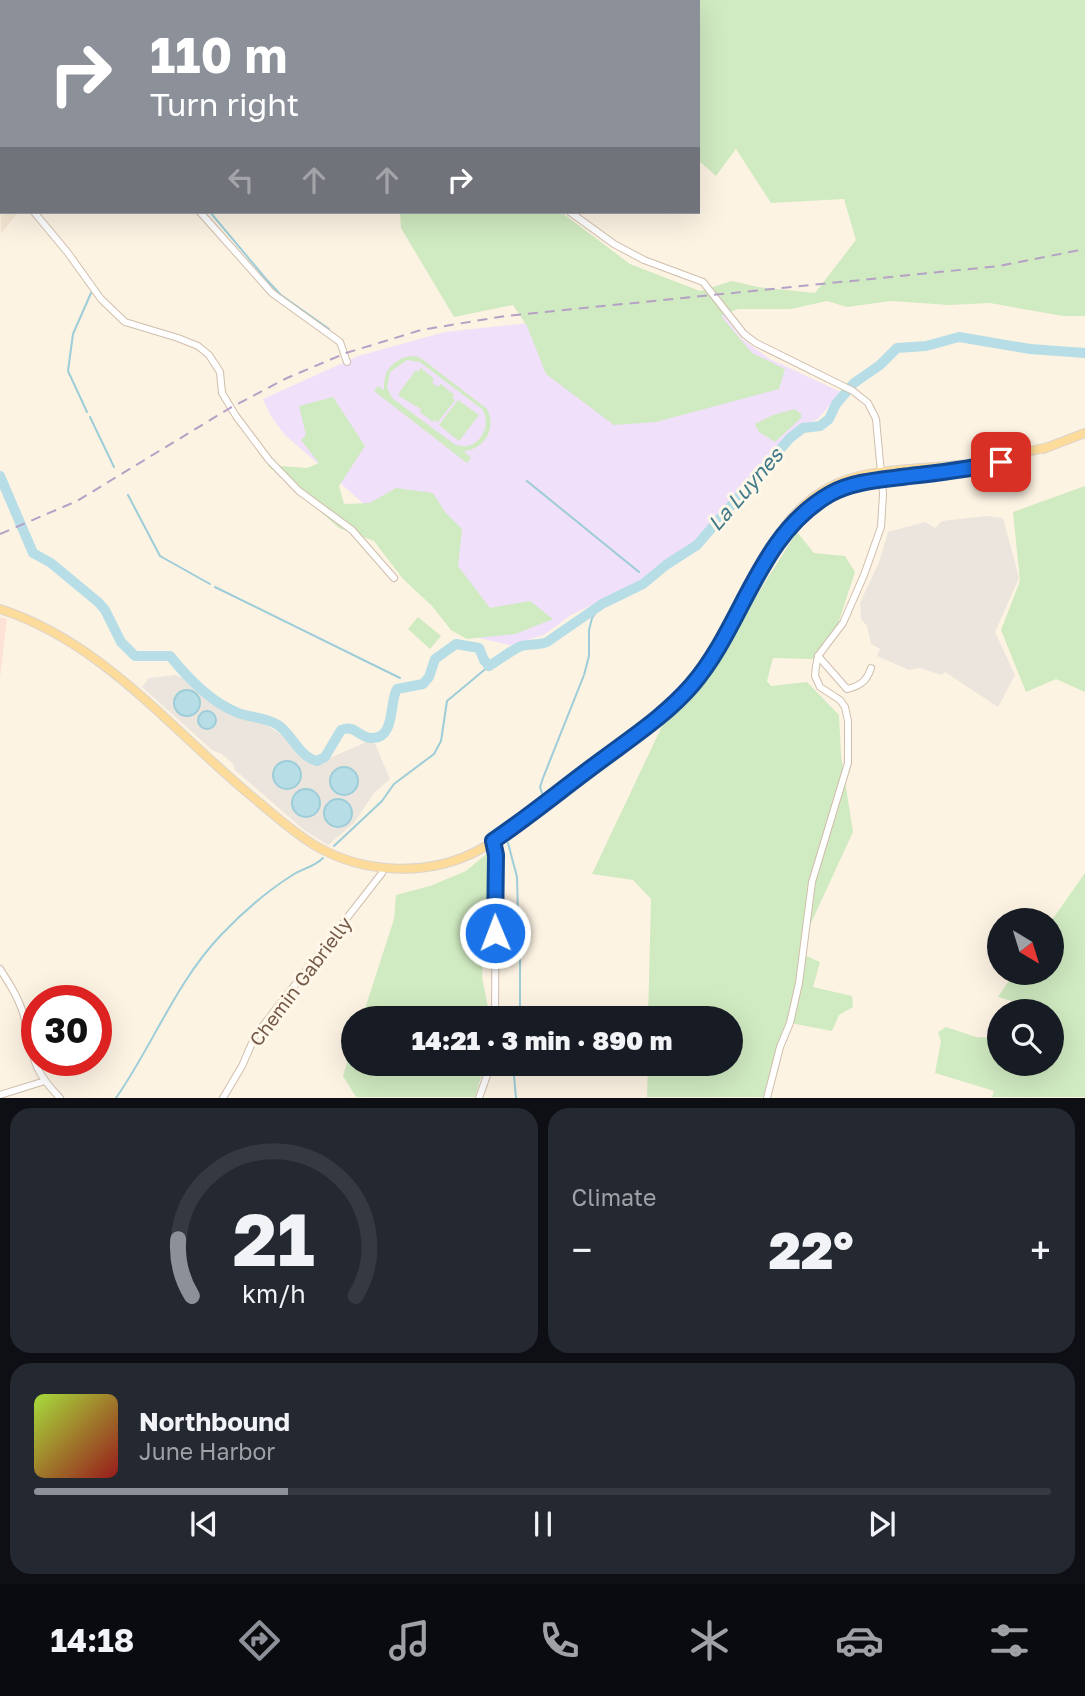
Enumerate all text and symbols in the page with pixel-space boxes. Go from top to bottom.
text: 110 m [150,25,287,84]
icon: right [35,28,126,119]
text: Turn right [150,85,299,123]
icon: left [222,161,260,199]
icon: ahead [295,161,333,199]
icon: ahead [368,161,406,199]
icon: right [441,161,479,199]
pin [971,432,1031,492]
water label: La Luynes [702,442,789,536]
icon: arrive [982,443,1020,481]
position arrow [458,896,532,970]
north arrow [987,908,1064,985]
map controls [987,908,1064,1076]
street label: Chemin Gabrielly [244,912,356,1050]
speed limit sign: 30 [21,985,112,1076]
button: search [987,999,1064,1076]
text: 14:21 · 3 min · 890 m [412,1025,672,1056]
text: Climate [572,1183,656,1211]
text: 21 [233,1196,315,1283]
text: 22° [769,1218,854,1280]
text: − [572,1227,592,1272]
text: + [1030,1227,1051,1272]
text: km/h [242,1278,306,1309]
text: Northbound [139,1406,290,1437]
text: June Harbor [139,1437,275,1465]
icon: previous [185,1505,223,1543]
icon: pause [524,1505,562,1543]
icon: next [863,1505,901,1543]
icon: directions [235,1616,284,1665]
icon: music [385,1616,434,1665]
icon: phone [535,1616,584,1665]
icon: climate [685,1616,734,1665]
icon: car [835,1616,884,1665]
icon: filters [985,1616,1034,1665]
text: 14:18 [51,1621,134,1659]

